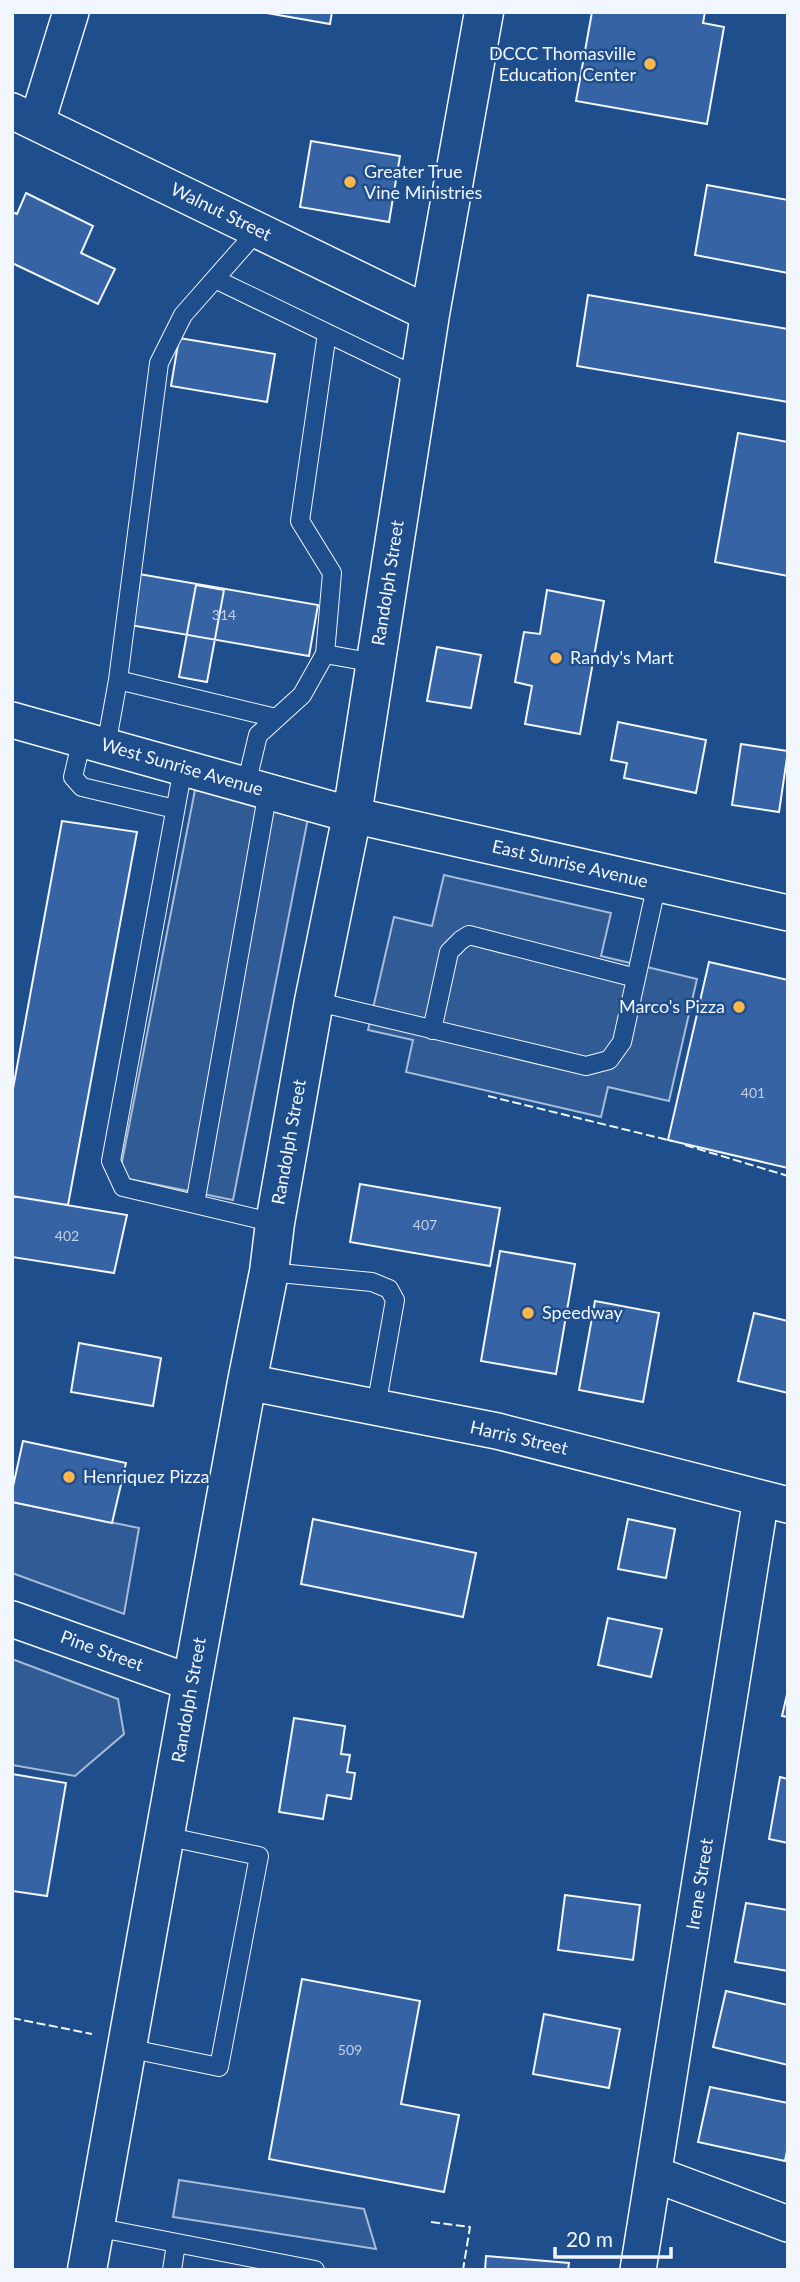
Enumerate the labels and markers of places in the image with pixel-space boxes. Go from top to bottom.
place label: DCCC Thomasville Education Center [489,42,636,85]
marker: DCCC Thomasville Education Center [642,56,658,72]
place label: Greater True Vine Ministries [364,160,483,203]
marker: Greater True Vine Ministries [342,174,358,190]
place label: Randy's Mart [570,646,674,668]
marker: Randy's Mart [548,650,564,666]
place label: Marco's Pizza [619,995,725,1017]
marker: Marco's Pizza [731,999,747,1015]
place label: Speedway [542,1301,624,1323]
marker: Speedway [520,1305,536,1321]
place label: Henriquez Pizza [83,1465,210,1487]
marker: Henriquez Pizza [61,1469,77,1485]

